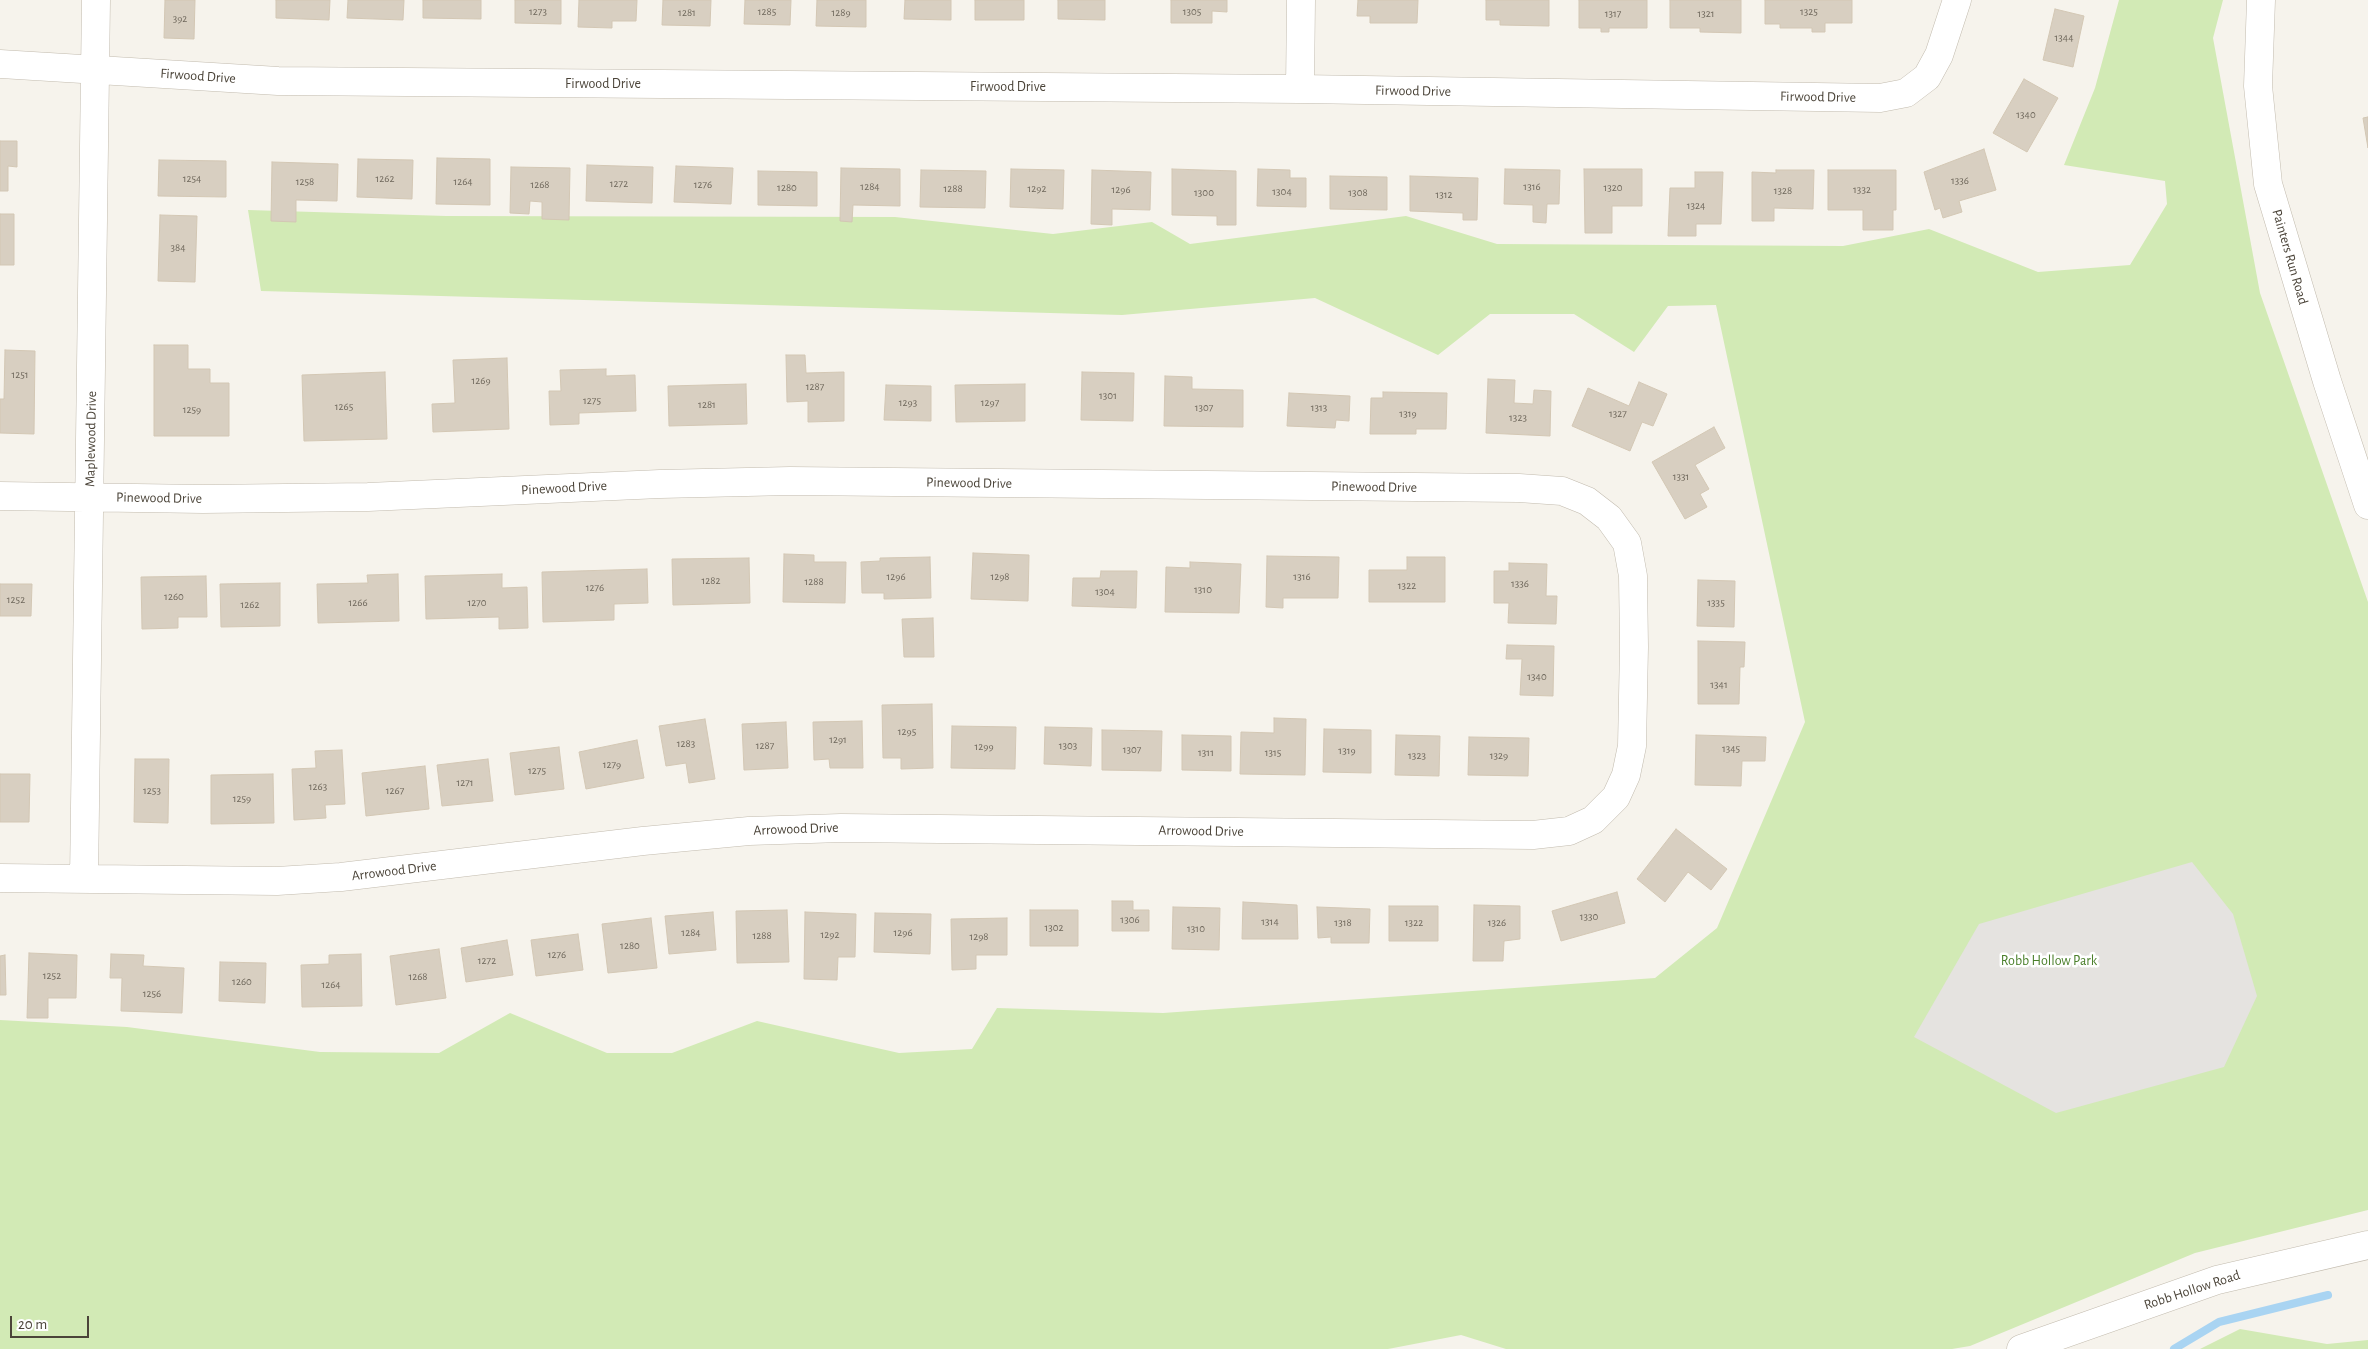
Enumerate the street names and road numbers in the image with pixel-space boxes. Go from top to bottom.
street label: Firwood Drive [160,65,236,87]
street label: Firwood Drive [565,76,641,92]
street label: Firwood Drive [970,79,1046,95]
street label: Firwood Drive [1375,82,1451,100]
street label: Firwood Drive [1780,88,1856,106]
street label: Painters Run Road [2268,207,2312,307]
street label: Maplewood Drive [82,391,100,487]
street label: Pinewood Drive [926,474,1012,492]
street label: Pinewood Drive [521,477,607,499]
street label: Pinewood Drive [1331,478,1417,496]
street label: Pinewood Drive [116,489,202,507]
street label: Arrowood Drive [753,819,839,839]
street label: Arrowood Drive [1158,822,1244,840]
street label: Arrowood Drive [351,857,437,885]
street label: Robb Hollow Road [2142,1267,2242,1313]

